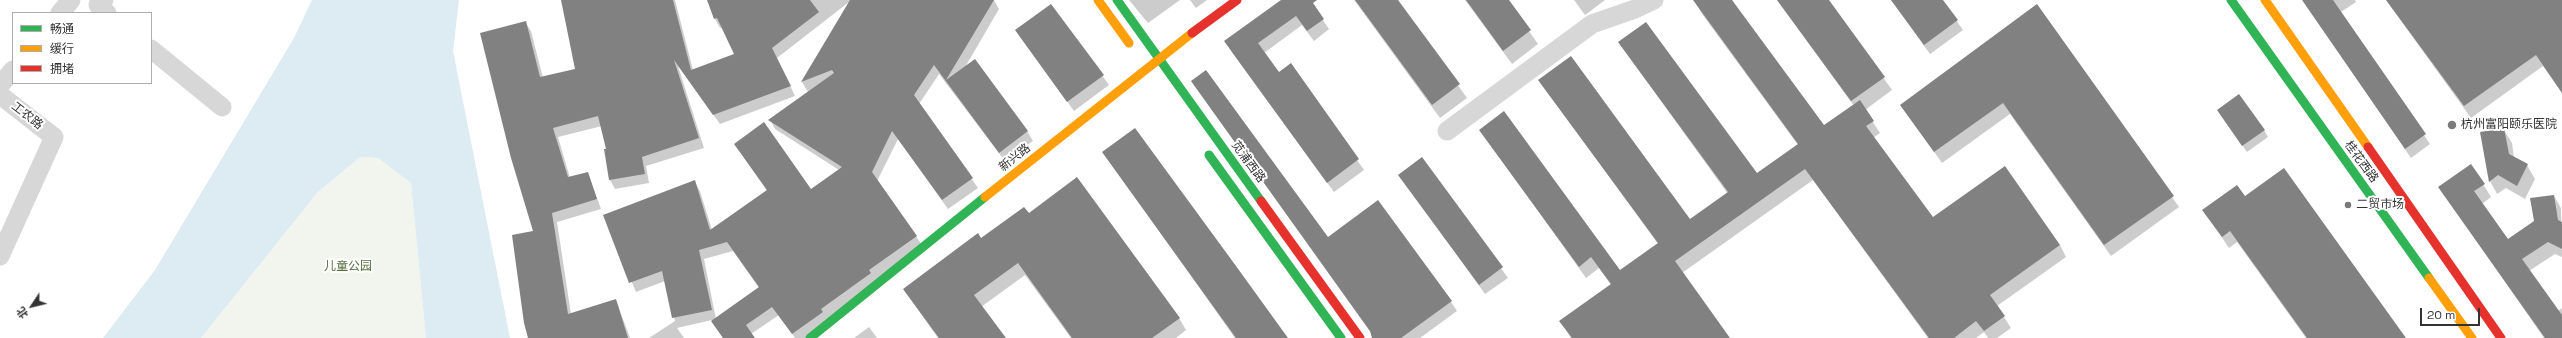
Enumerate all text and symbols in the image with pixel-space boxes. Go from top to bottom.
legend [12,12,152,84]
text: 畅通 [50,21,74,37]
text: 缓行 [50,41,74,57]
text: 拥堵 [50,61,74,77]
street label: 工农路 [8,99,46,133]
place label: 杭州富阳颐乐医院 [2461,118,2557,132]
marker: 杭州富阳颐乐医院 [2446,119,2458,131]
street label: 苋浦西路 [1228,138,1268,186]
street label: 桂花西路 [2341,138,2381,186]
street label: 新兴路 [996,141,1034,175]
place label: 二贸市场 [2356,198,2404,212]
marker: 二贸市场 [2343,200,2353,210]
park label: 儿童公园 [324,260,372,274]
north arrow [12,286,52,326]
scale bar [2422,300,2482,326]
text: 北 [13,304,31,321]
text: 20 m [2427,307,2455,323]

